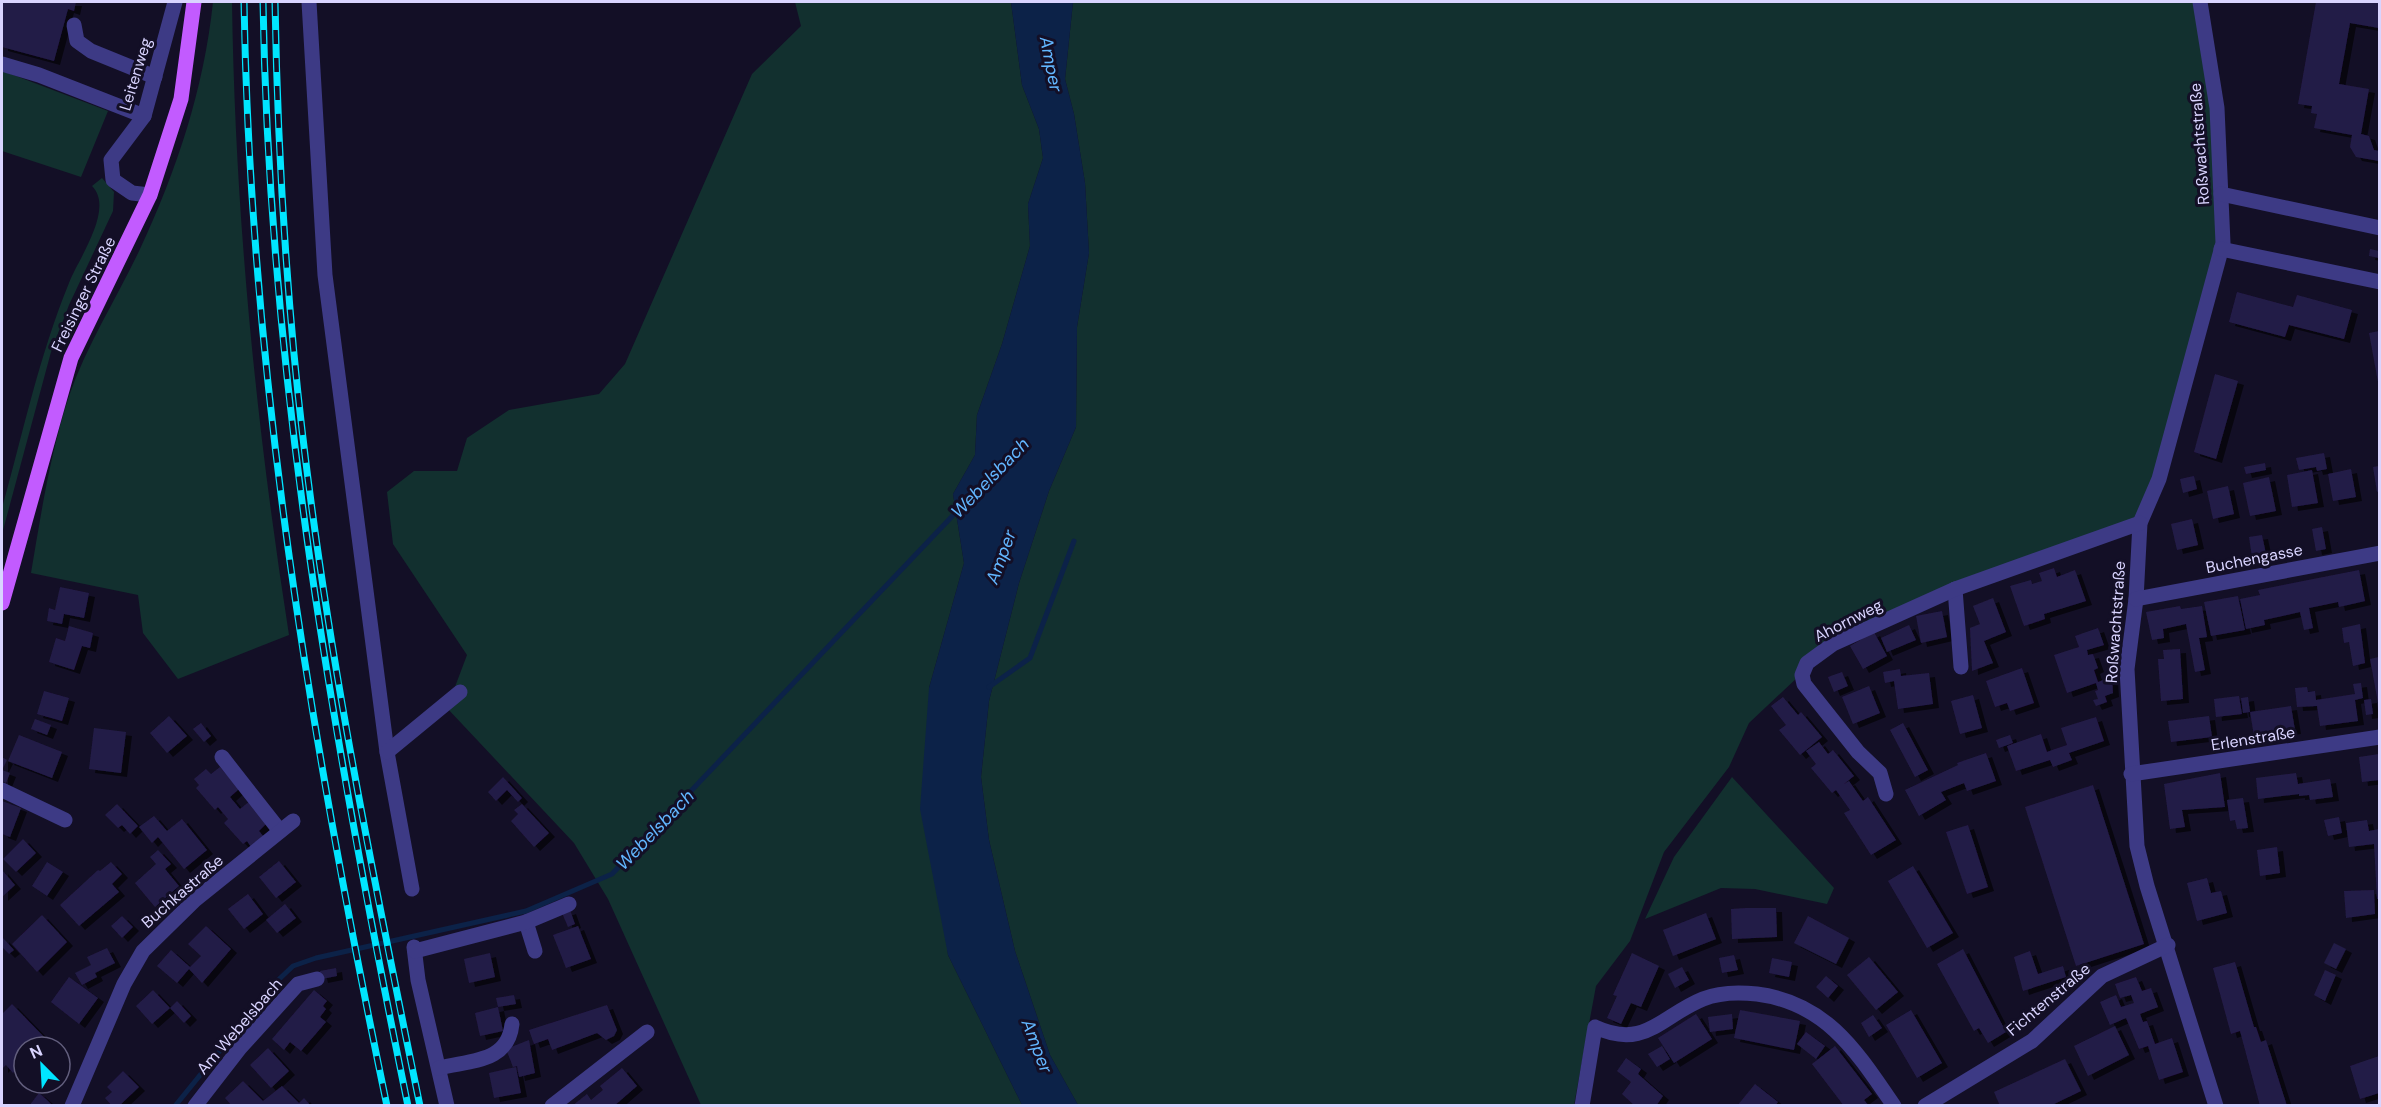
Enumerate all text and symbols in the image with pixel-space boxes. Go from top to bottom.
water label: Amper [1034,33,1068,95]
street label: Leitenweg [114,35,157,113]
street label: Roßwachtstraße [2185,82,2214,206]
street label: Freisinger Straße [46,233,120,355]
water label: Webelsbach [946,433,1034,523]
water label: Amper [980,525,1022,588]
street label: Buchengasse [2204,539,2304,578]
street label: Roßwachtstraße [2101,560,2130,684]
street label: Ahornweg [1810,594,1886,647]
street label: Erlenstraße [2210,721,2297,755]
water label: Webelsbach [611,785,699,875]
street label: Buchkastraße [137,850,228,933]
street label: Fichtenstraße [2002,958,2095,1041]
street label: Am Webelsbach [192,974,287,1079]
water label: Amper [1015,1015,1059,1078]
north arrow [12,1035,72,1095]
text: N [27,1040,46,1064]

